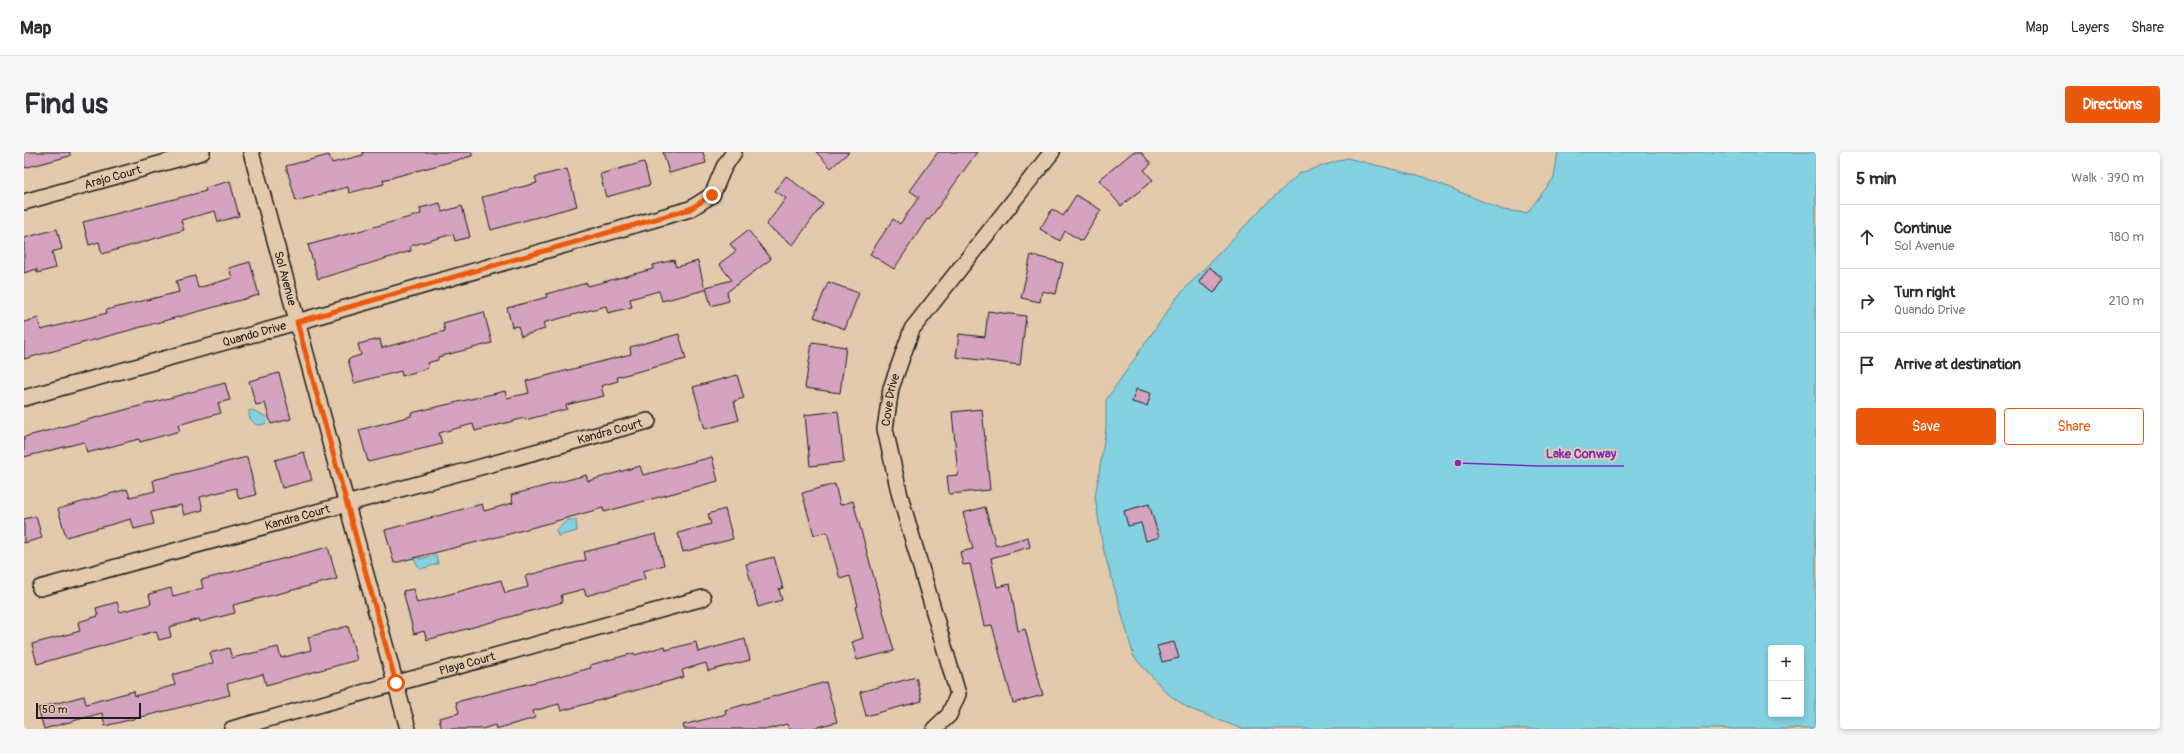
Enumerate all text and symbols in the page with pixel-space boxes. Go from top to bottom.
text: Map [20,16,51,40]
text: Map [2026,19,2049,36]
text: Layers [2071,19,2109,36]
text: Share [2131,19,2164,36]
button: Directions [2065,86,2160,123]
text: Find us [24,87,108,122]
street label: Arajo Court [82,162,143,192]
text: 5 min [1856,168,1896,189]
text: Walk · 390 m [2071,170,2144,186]
route end [703,186,721,204]
text: Continue [1894,219,1952,238]
icon: ahead [1856,226,1878,248]
text: 180 m [2109,229,2144,245]
text: Sol Avenue [1894,238,1954,254]
street label: Sol Avenue [271,249,300,307]
text: Turn right [1894,283,1955,302]
icon: right [1856,290,1878,312]
text: 210 m [2108,293,2144,309]
text: Quando Drive [1894,302,1965,318]
street label: Quando Drive [221,318,288,350]
icon: arrive [1856,354,1878,376]
text: Arrive at destination [1894,355,2021,374]
street label: Cove Drive [878,371,903,427]
button: Save [1856,408,1996,445]
button: Share [2004,408,2144,445]
street label: Kandra Court [576,415,644,448]
callout: Lake Conway [1538,441,1624,466]
text: Lake Conway [1546,446,1617,462]
street label: Kandra Court [263,501,332,533]
map controls [1768,645,1804,717]
button: + [1768,645,1804,681]
street label: Playa Court [437,649,497,679]
route start [387,674,405,692]
button: − [1768,681,1804,717]
scale bar [36,701,141,720]
text: 50 m [42,703,68,716]

